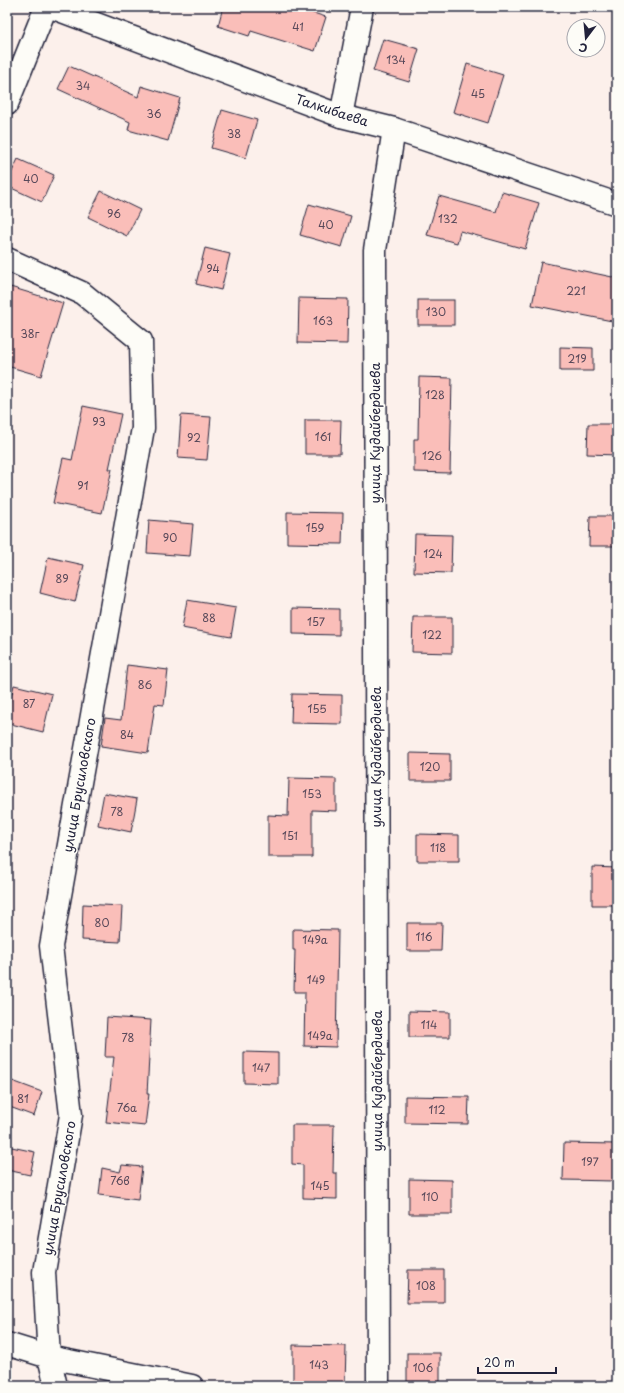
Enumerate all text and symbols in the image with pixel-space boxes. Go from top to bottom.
house number: 41 [292,18,304,35]
north arrow [566,18,606,58]
text: С [577,39,589,57]
house number: 134 [386,51,406,68]
house number: 34 [76,77,90,94]
house number: 45 [471,85,485,102]
street label: Талкибаева [293,89,372,131]
house number: 36 [147,105,162,122]
house number: 38 [227,125,241,142]
house number: 40 [23,170,39,187]
house number: 96 [107,205,121,222]
house number: 132 [438,210,458,227]
house number: 40 [318,216,334,233]
house number: 94 [206,260,220,277]
house number: 221 [566,282,586,299]
house number: 130 [426,303,446,320]
house number: 163 [313,312,333,329]
house number: 38г [20,325,40,342]
house number: 219 [567,350,587,367]
street label: улица Кудайбердиева [365,362,384,504]
house number: 128 [425,386,445,403]
house number: 93 [92,413,106,430]
house number: 161 [315,428,331,445]
house number: 92 [187,429,201,446]
house number: 126 [422,447,442,464]
house number: 91 [77,477,89,494]
house number: 159 [306,519,324,536]
house number: 90 [163,529,177,546]
house number: 124 [423,545,443,562]
house number: 89 [55,570,69,587]
house number: 88 [202,609,216,626]
house number: 157 [307,613,325,630]
house number: 122 [422,626,442,643]
house number: 86 [138,676,152,693]
street label: улица Кудайбердиева [366,686,385,828]
house number: 87 [23,695,35,712]
house number: 155 [307,700,327,717]
street label: улица Брусиловского [57,716,100,854]
house number: 84 [120,726,134,743]
house number: 120 [420,758,440,775]
house number: 153 [302,785,322,802]
house number: 78 [111,803,124,820]
house number: 151 [282,827,298,844]
house number: 118 [430,839,446,856]
house number: 80 [95,914,109,931]
house number: 116 [416,928,433,945]
house number: 149а [302,931,328,948]
house number: 149 [307,971,325,988]
street label: улица Кудайбердиева [367,1010,386,1152]
house number: 114 [421,1016,437,1033]
house number: 149а [307,1027,333,1044]
house number: 78 [122,1029,135,1046]
house number: 147 [252,1059,270,1076]
house number: 81 [17,1090,29,1107]
house number: 76а [117,1099,137,1116]
house number: 112 [428,1101,446,1118]
street label: улица Брусиловского [37,1119,80,1257]
house number: 197 [581,1153,599,1170]
house number: 76в [110,1172,130,1189]
house number: 145 [310,1177,330,1194]
house number: 110 [421,1188,439,1205]
house number: 108 [416,1277,436,1294]
scale bar [478,1349,556,1375]
text: 20 m [484,1353,515,1371]
house number: 143 [309,1356,329,1373]
house number: 106 [413,1359,434,1376]

